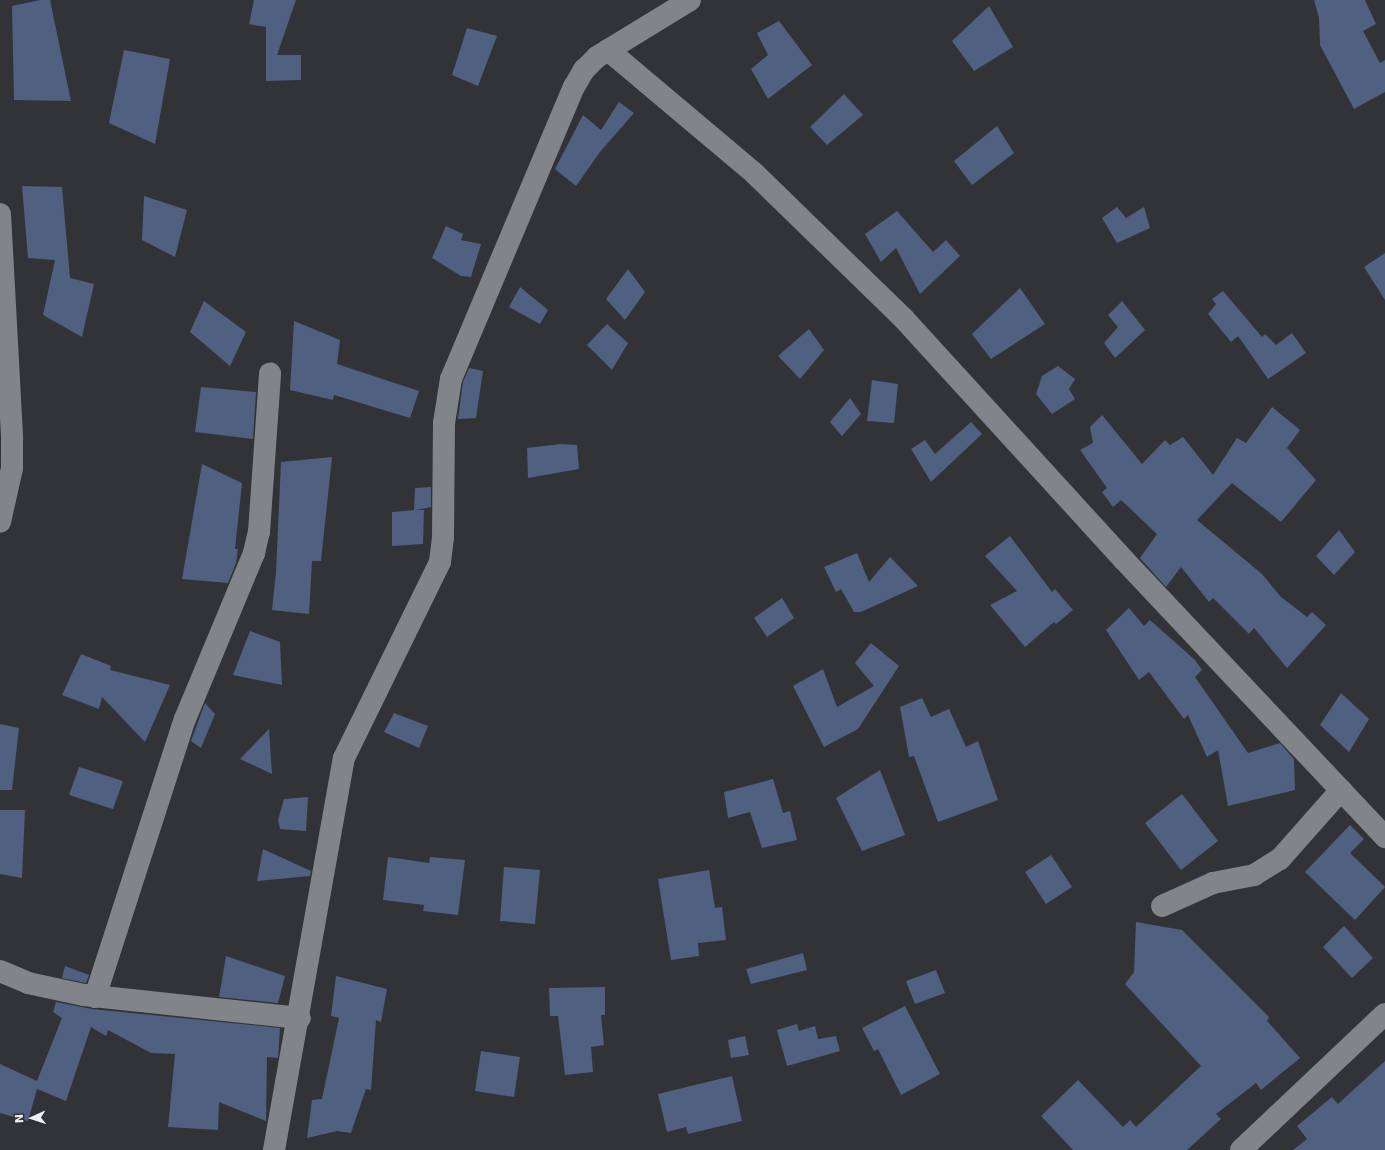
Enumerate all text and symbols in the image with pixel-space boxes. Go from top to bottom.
north arrow [12,1098,52,1138]
text: N [13,1114,26,1124]

